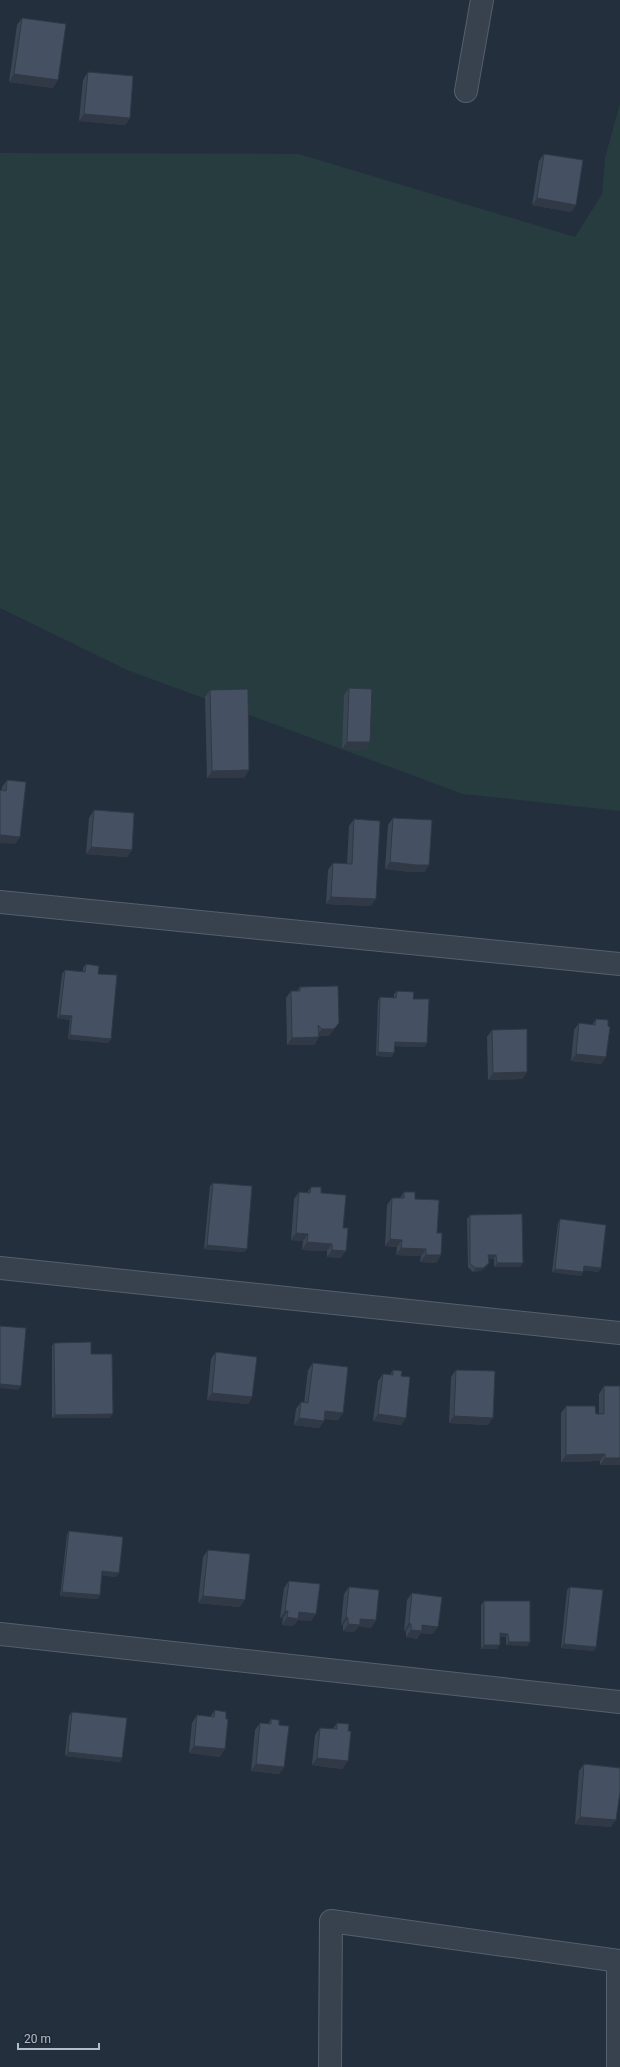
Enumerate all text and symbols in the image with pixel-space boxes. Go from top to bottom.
scale bar [18,2025,99,2051]
text: 20 m [24,2032,51,2046]

